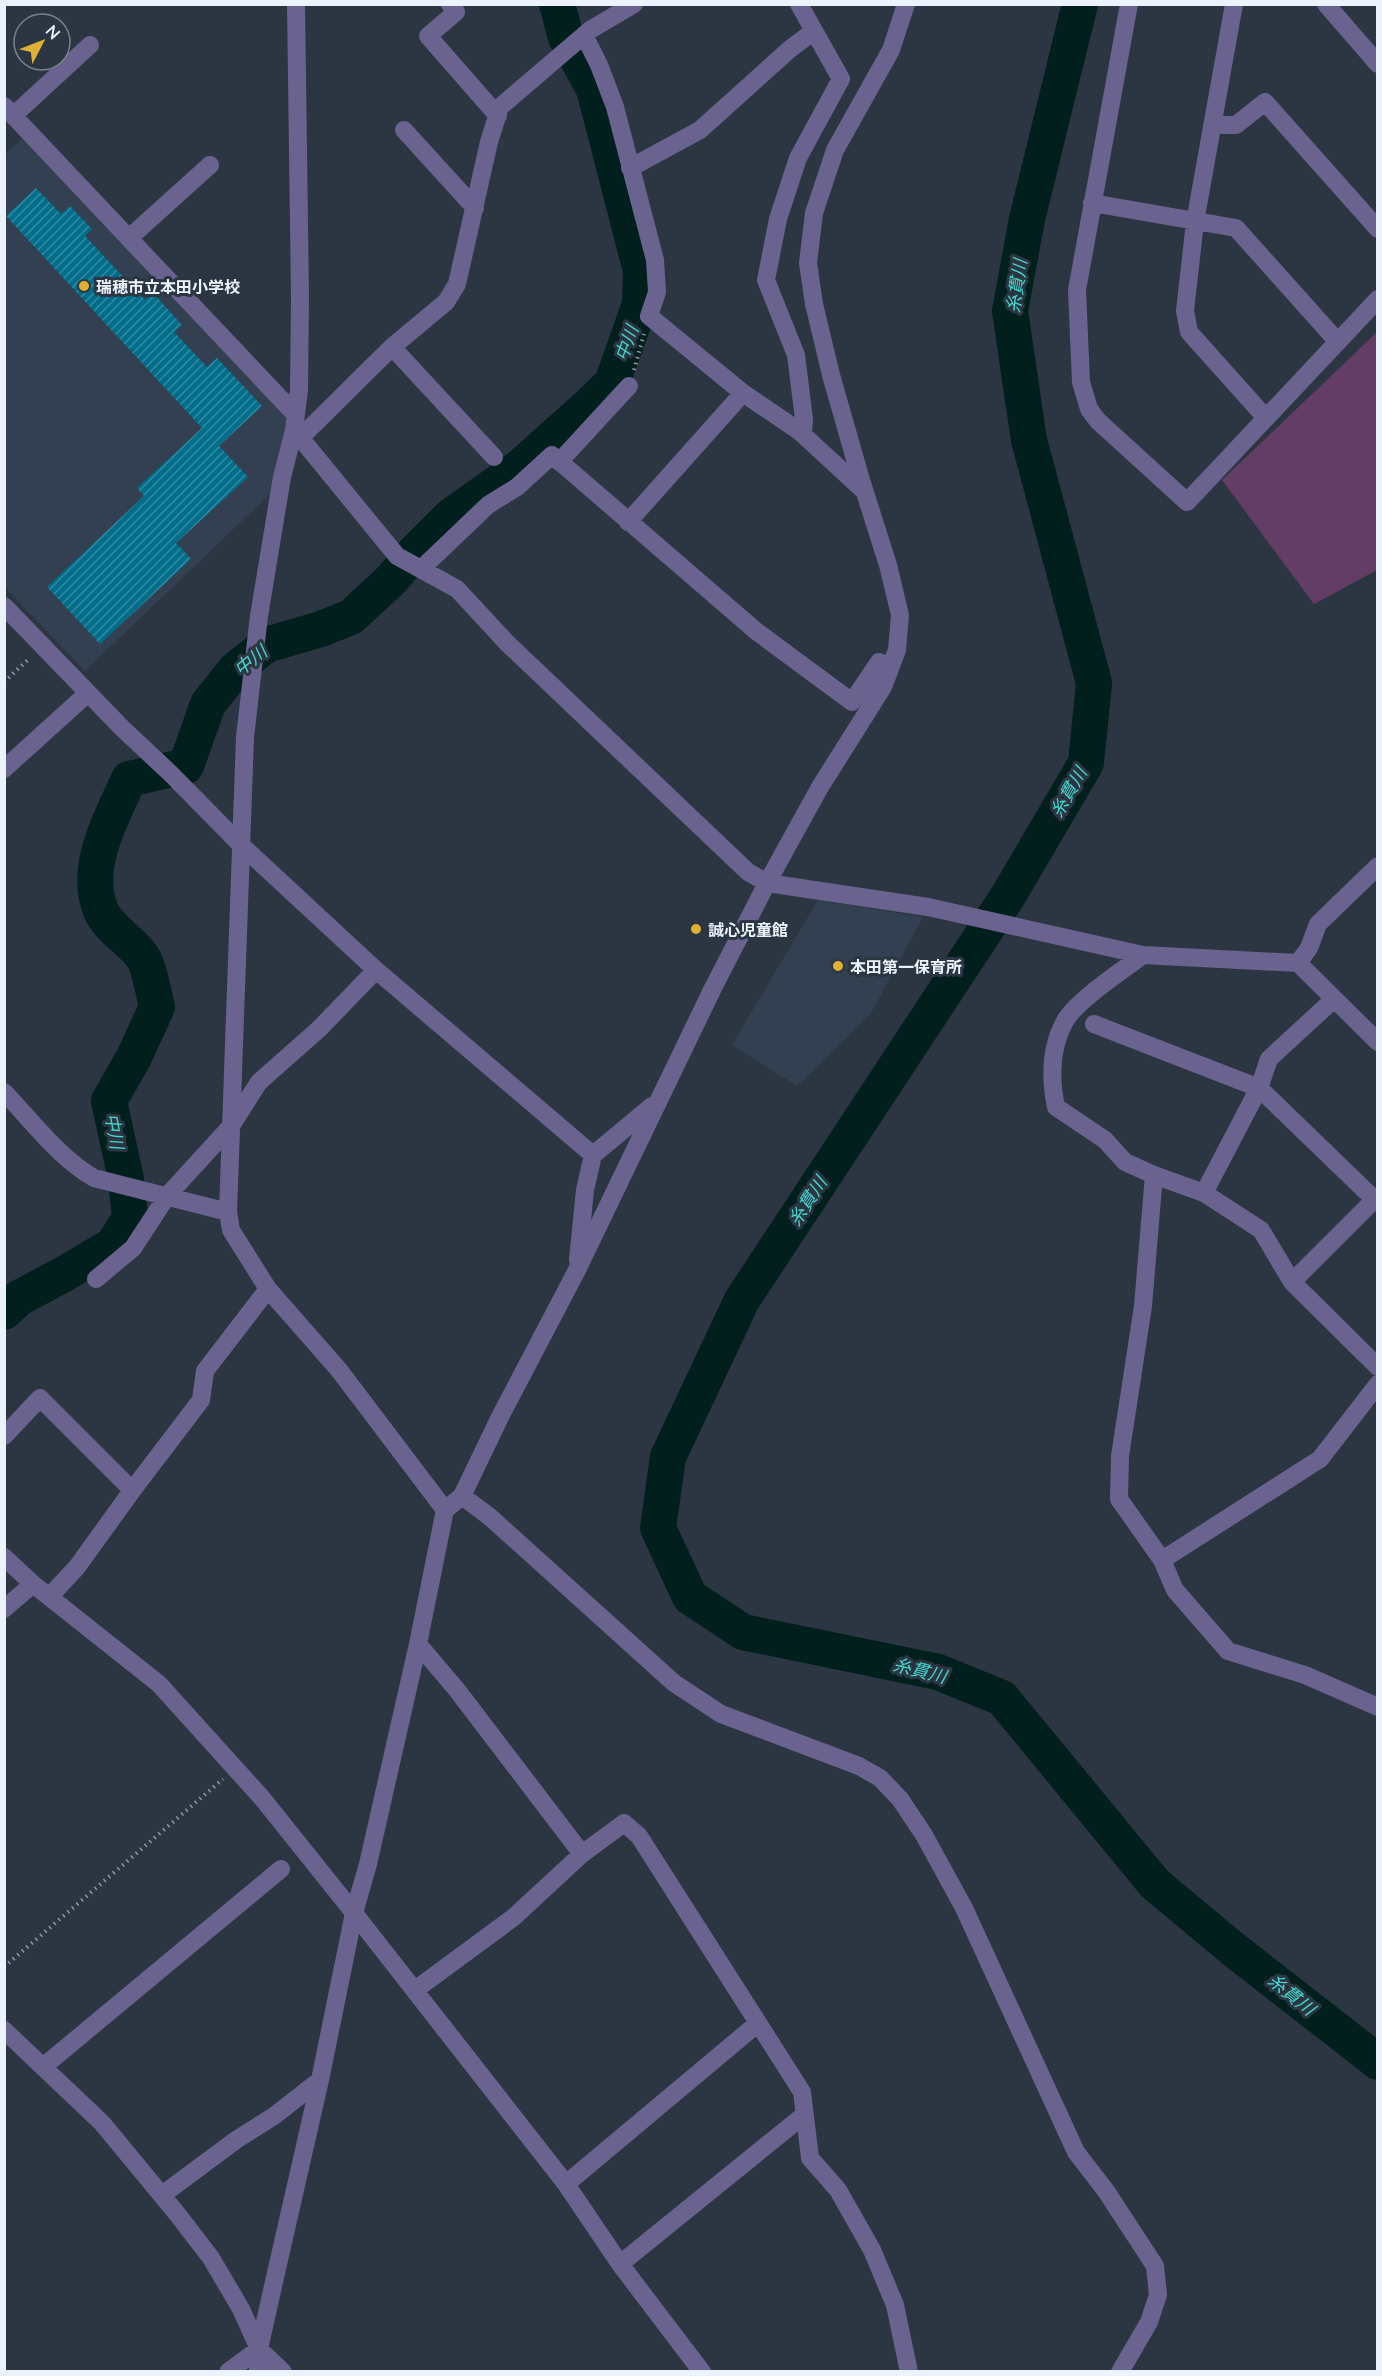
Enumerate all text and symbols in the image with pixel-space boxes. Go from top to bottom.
north arrow [12,12,72,72]
text: N [42,21,65,43]
water label: 糸貫川 [1001,256,1031,314]
place label: 瑞穂市立本田小学校 [96,277,240,296]
marker: 瑞穂市立本田小学校 [77,279,91,293]
water label: 中川 [610,320,643,364]
water label: 中川 [229,639,272,680]
water label: 糸貫川 [1045,761,1092,821]
place label: 誠心児童館 [708,920,788,939]
marker: 誠心児童館 [689,922,703,936]
place label: 本田第一保育所 [850,957,962,976]
marker: 本田第一保育所 [831,959,845,973]
water label: 中川 [101,1111,129,1153]
water label: 糸貫川 [783,1171,832,1230]
water label: 糸貫川 [891,1653,951,1688]
water label: 糸貫川 [1264,1968,1321,2021]

